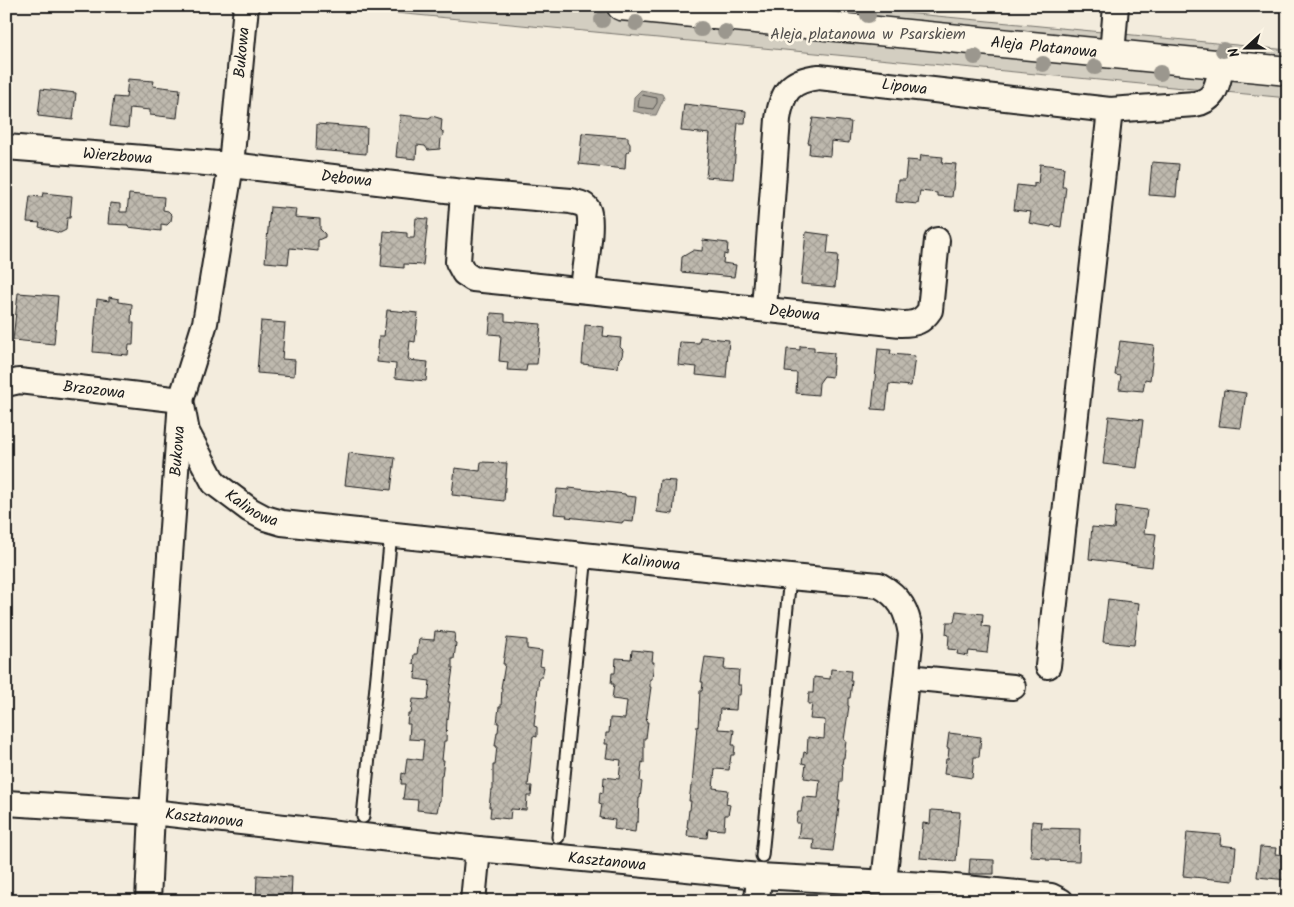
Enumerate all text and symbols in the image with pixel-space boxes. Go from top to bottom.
park label: Aleja platanowa w Psarskiem [770,22,966,47]
north arrow [1222,22,1272,72]
street label: Bukowa [227,26,256,79]
street label: Aleja Platanowa [990,30,1098,65]
text: N [1223,44,1247,60]
street label: Lipowa [880,72,929,102]
street label: Wierzbowa [82,141,153,171]
street label: Dębowa [320,163,373,194]
street label: Dębowa [768,298,821,328]
street label: Brzozowa [62,374,127,406]
street label: Bukowa [163,425,192,477]
street label: Kalinowa [220,483,281,534]
street label: Kalinowa [620,547,681,578]
street label: Kasztanowa [164,801,245,835]
street label: Kasztanowa [567,845,647,878]

